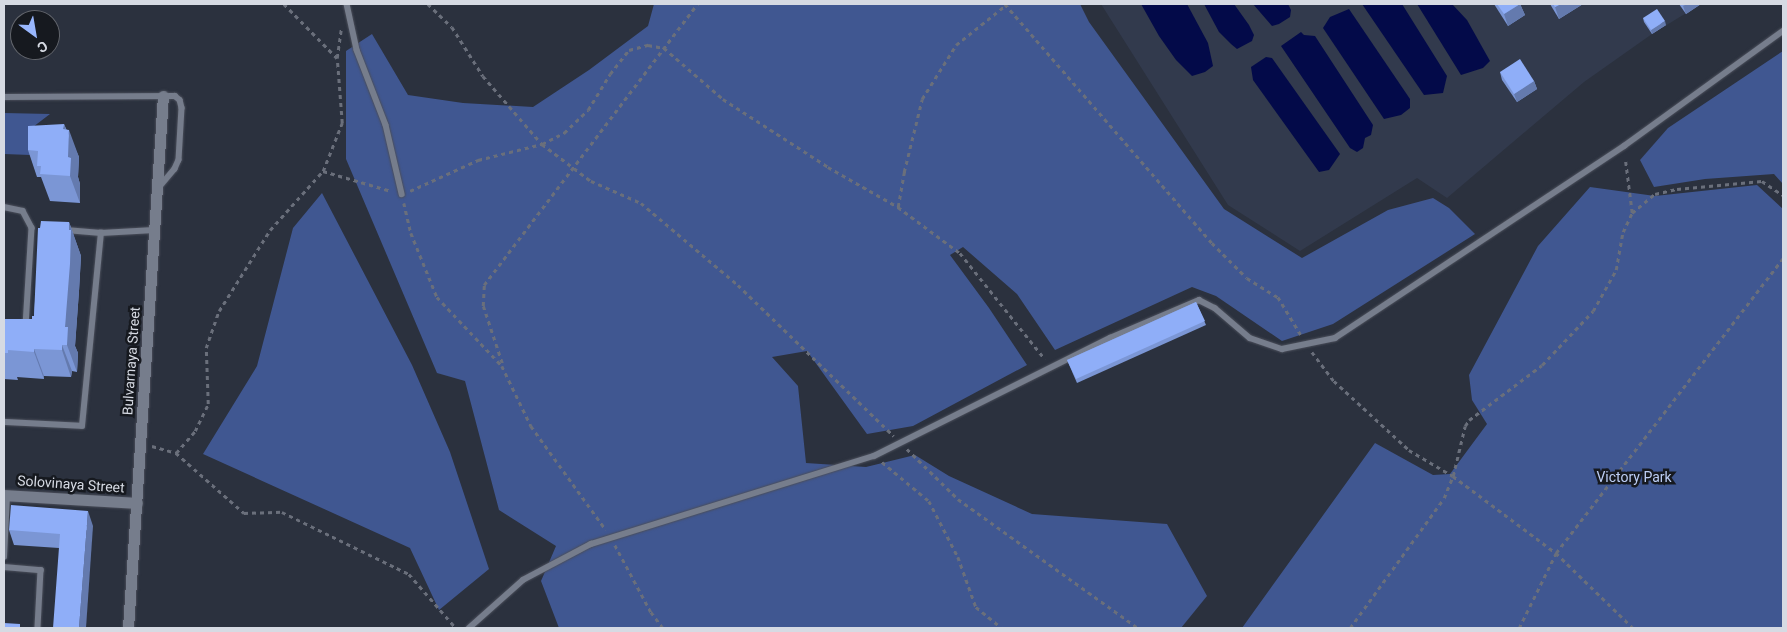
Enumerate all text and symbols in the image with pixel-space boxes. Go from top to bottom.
north arrow [10,10,60,60]
text: С [34,38,51,56]
street label: Bulvarnaya Street [119,306,143,416]
park label: Victory Park [1596,469,1672,485]
street label: Solovinaya Street [17,472,125,496]

